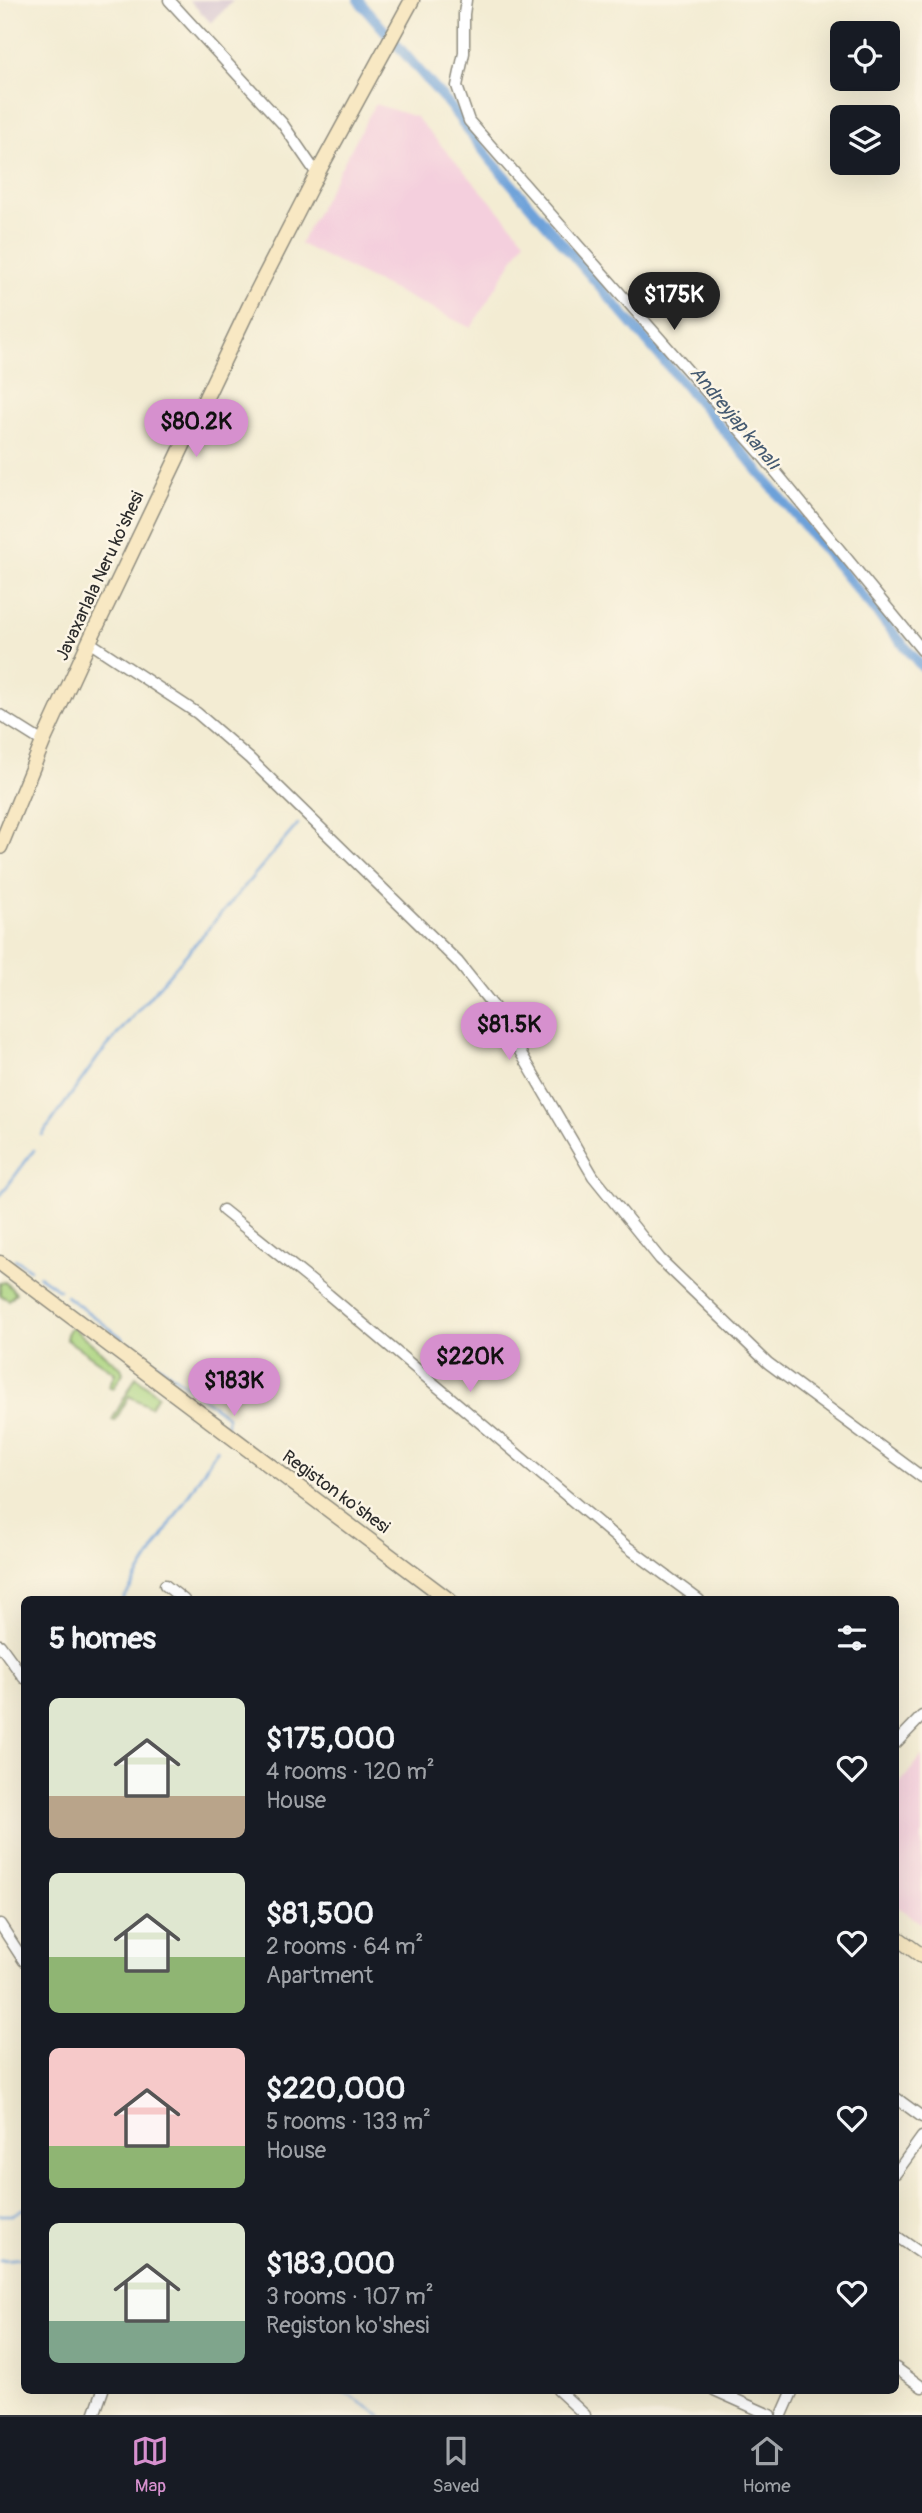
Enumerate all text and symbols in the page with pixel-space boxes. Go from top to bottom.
map controls [830,21,900,175]
button: locate [830,21,900,91]
button: layers [830,105,900,175]
pin: $175K [625,272,723,332]
text: $175K [644,280,704,309]
water label: Andreyjap kanalı [685,361,786,475]
pin: $80.2K [139,400,253,459]
text: $80.2K [160,407,232,436]
street label: Javaxarlala Neru ko'shesi [51,488,149,664]
pin: $81.5K [452,1002,566,1062]
text: $81.5K [477,1010,541,1039]
pin: $220K [421,1334,519,1394]
text: $220K [436,1342,504,1371]
pin: $183K [185,1358,283,1418]
text: $183K [204,1366,264,1395]
street label: Registon ko'shesi [278,1445,394,1539]
icon: filters [833,1619,871,1657]
text: 5 homes [49,1620,156,1657]
text: $175,000 [266,1720,395,1757]
icon: home [105,1726,189,1810]
icon: heart [833,1749,871,1787]
text: 4 rooms · 120 m² [266,1757,435,1786]
text: House [266,1786,326,1815]
text: $81,500 [266,1895,374,1932]
icon: home [105,1901,189,1985]
icon: heart [833,1924,871,1962]
text: 2 rooms · 64 m² [266,1932,423,1961]
text: Apartment [266,1961,373,1990]
text: $220,000 [266,2070,405,2107]
icon: home [105,2076,189,2160]
icon: heart [833,2099,871,2137]
text: 5 rooms · 133 m² [266,2107,431,2136]
text: House [266,2136,326,2165]
text: $183,000 [266,2245,395,2282]
icon: home [105,2251,189,2335]
icon: heart [833,2274,871,2312]
text: 3 rooms · 107 m² [266,2282,434,2311]
text: Registon ko'shesi [266,2311,429,2340]
tab: Map [131,2432,169,2498]
tab: Saved [432,2432,480,2498]
tab: Home [743,2432,791,2498]

